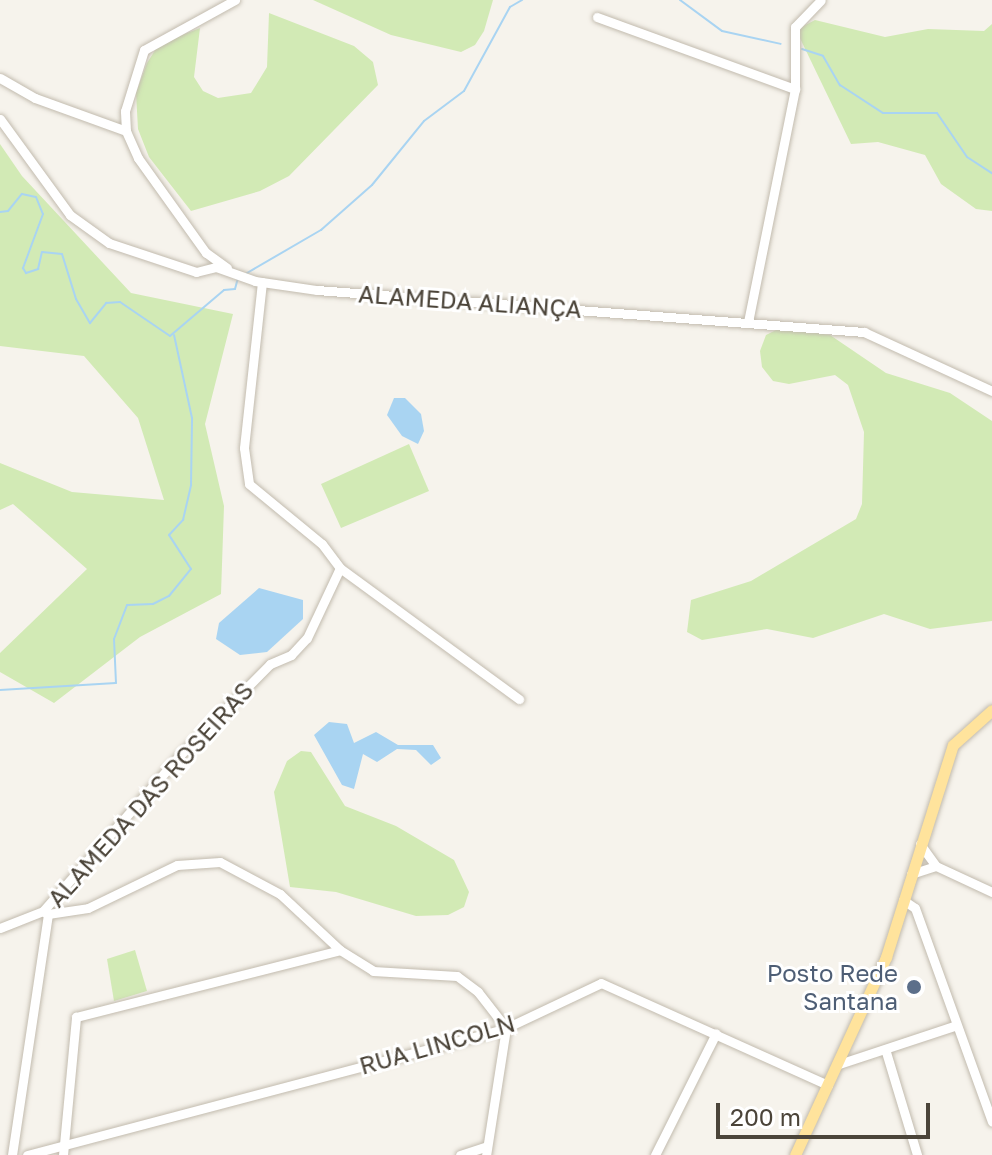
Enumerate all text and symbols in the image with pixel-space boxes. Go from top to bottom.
street label: ALAMEDA ALIANÇA [357,279,583,323]
street label: ALAMEDA DAS ROSEIRAS [41,676,259,912]
place label: Posto Rede Santana [767,959,898,1015]
marker: Posto Rede Santana [905,978,923,996]
street label: RUA LINCOLN [356,1008,518,1080]
scale bar [720,1087,934,1137]
text: 200 m [730,1102,801,1131]

